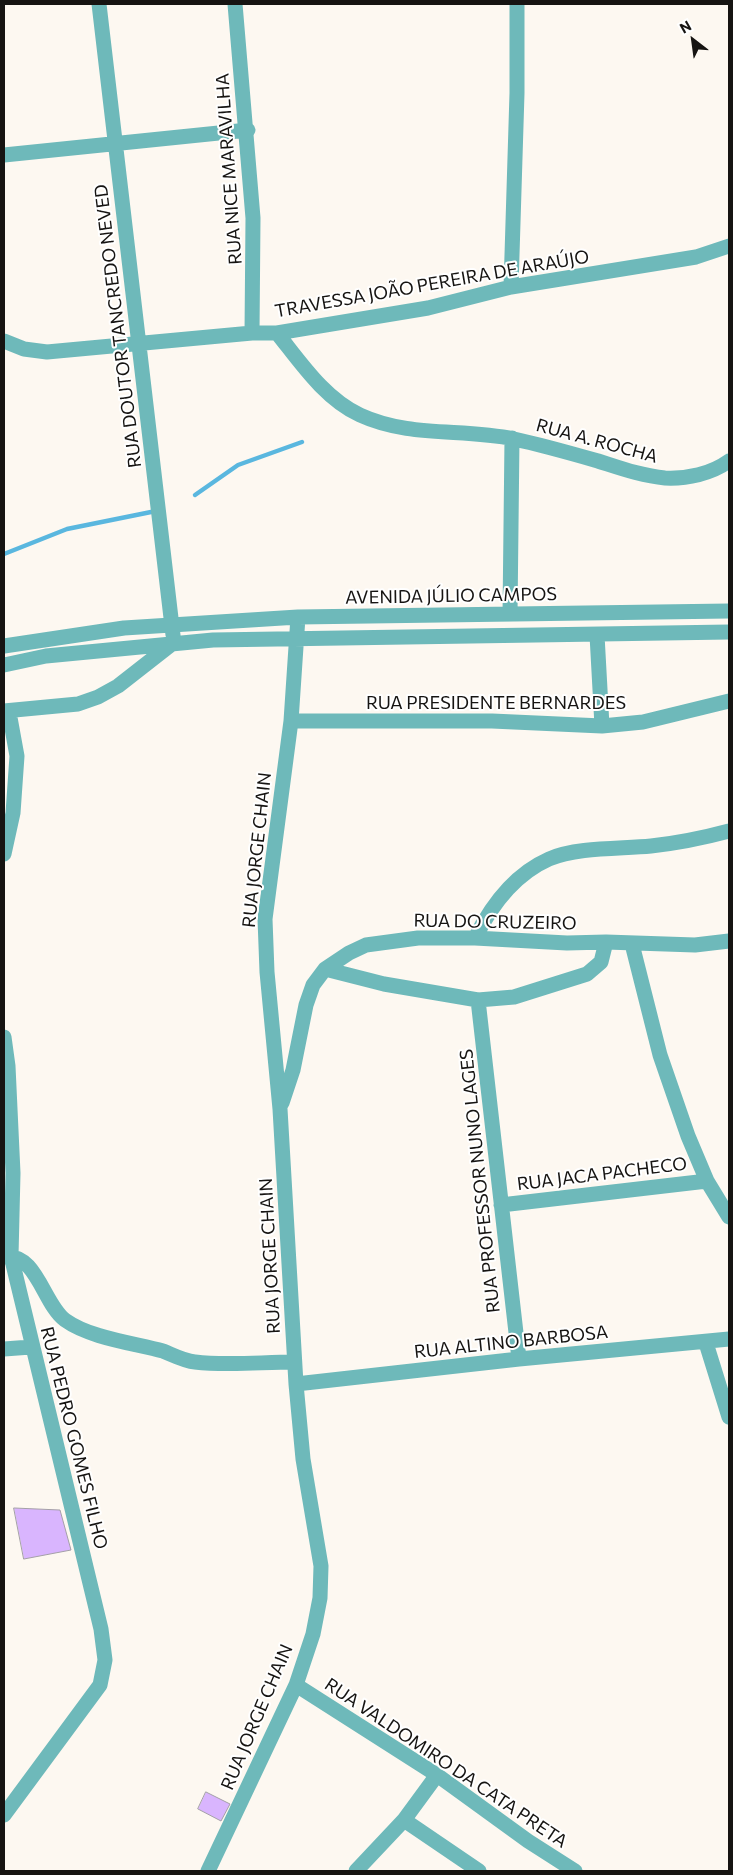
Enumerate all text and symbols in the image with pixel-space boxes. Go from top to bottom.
north arrow [668,15,718,65]
text: N [676,17,694,37]
street label: RUA NICE MARAVILHA [212,73,246,265]
street label: RUA DOUTOR TANCREDO NEVED [90,183,146,469]
street label: TRAVESSA JOÃO PEREIRA DE ARAÚJO [273,246,591,322]
street label: RUA A. ROCHA [534,414,660,468]
street label: AVENIDA JÚLIO CAMPOS [345,583,557,609]
street label: RUA PRESIDENTE BERNARDES [366,692,626,714]
street label: RUA JORGE CHAIN [238,771,276,929]
street label: RUA DO CRUZEIRO [413,910,577,934]
street label: RUA PROFESSOR NUNO LAGES [455,1048,505,1314]
street label: RUA JACA PACHECO [516,1153,688,1195]
street label: RUA JORGE CHAIN [255,1178,285,1334]
street label: RUA ALTINO BARBOSA [413,1321,609,1363]
street label: RUA PEDRO GOMES FILHO [36,1324,112,1552]
street label: RUA JORGE CHAIN [217,1641,297,1793]
street label: RUA VALDOMIRO DA CATA PRETA [321,1674,571,1852]

